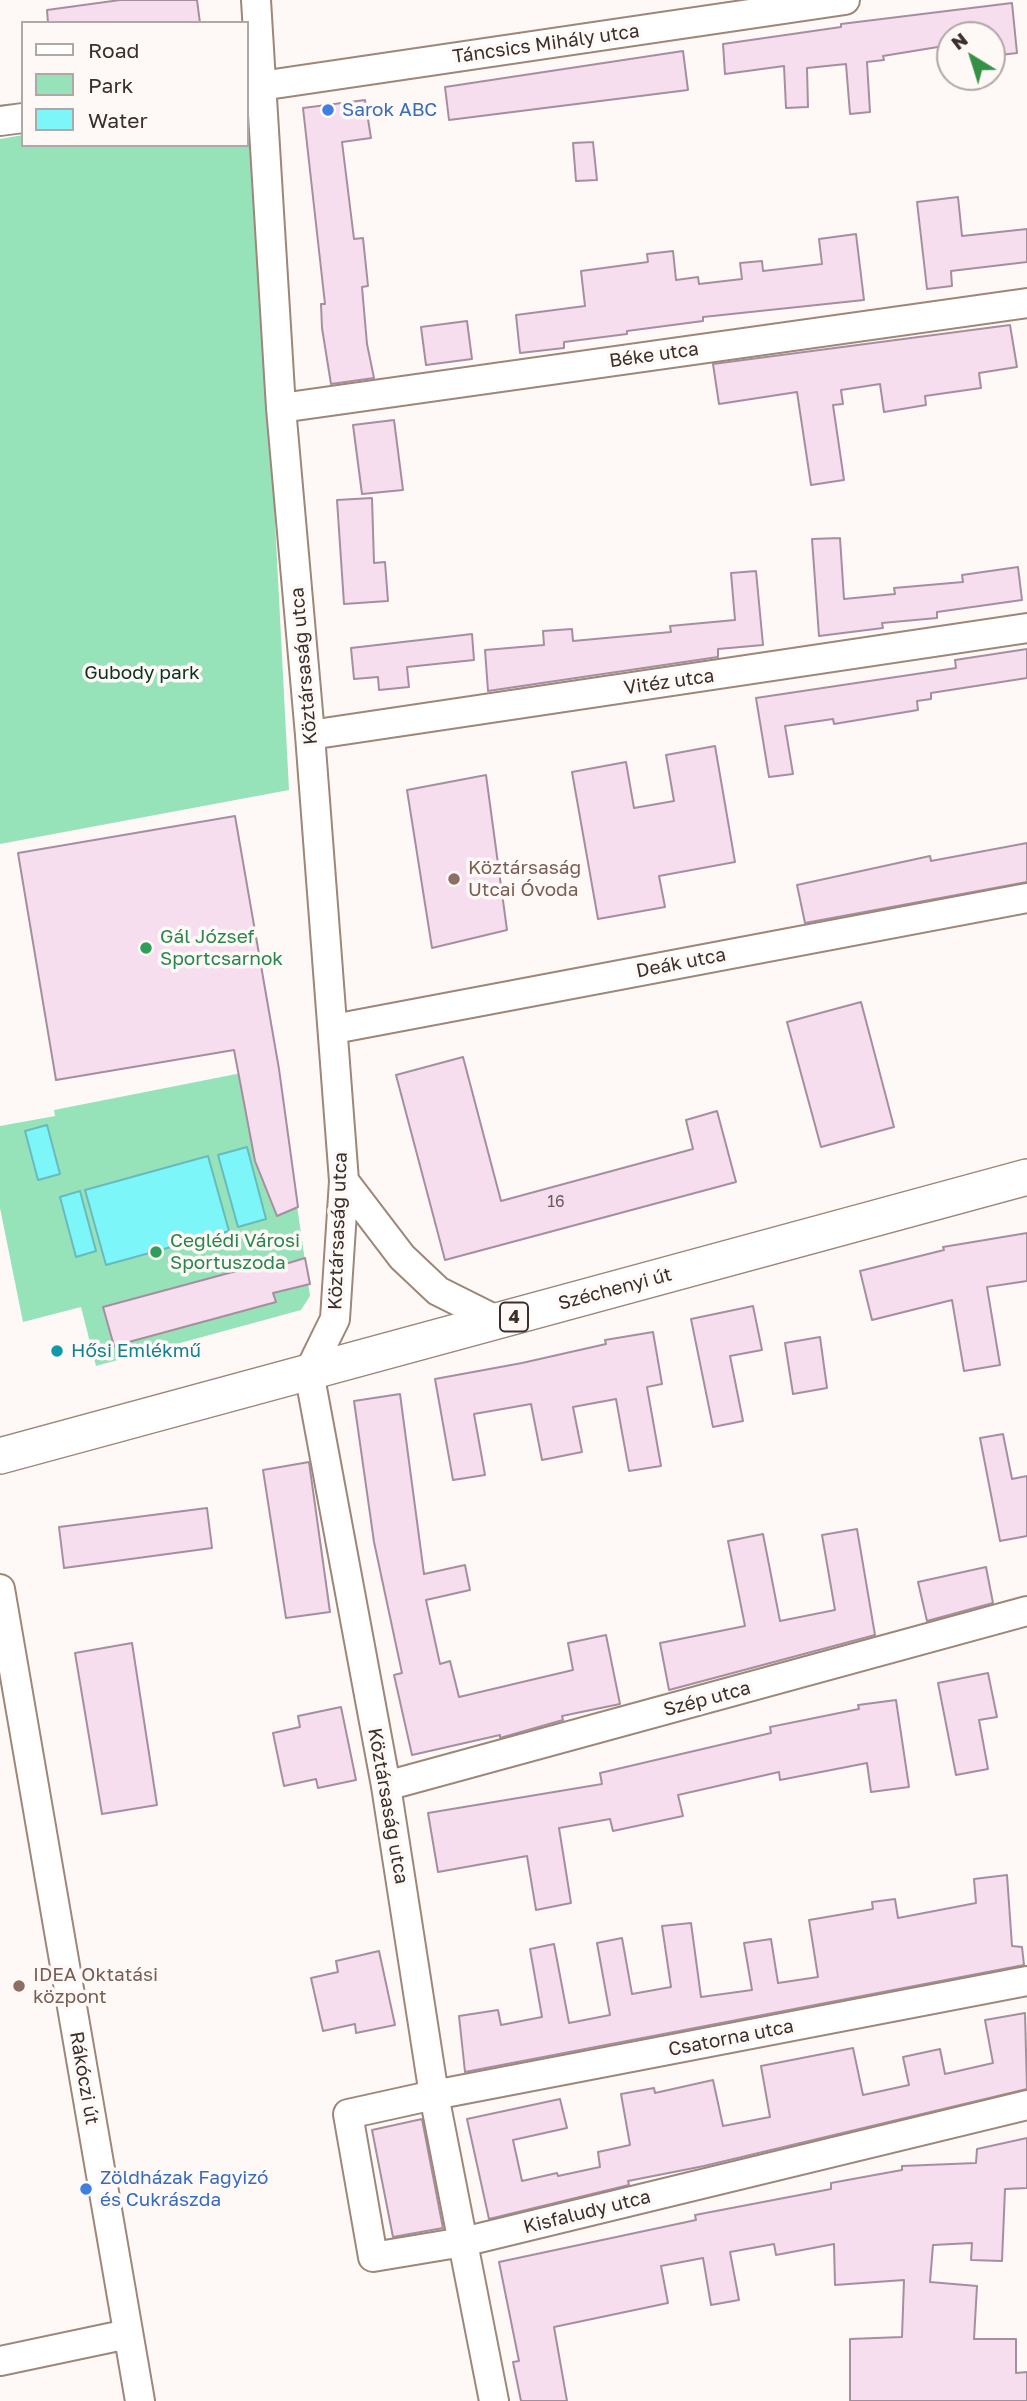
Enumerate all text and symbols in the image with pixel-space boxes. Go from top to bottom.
street label: Táncsics Mihály utca [451,20,641,68]
legend [21,21,248,147]
north arrow [936,21,1006,91]
text: N [946,27,972,54]
text: Road [88,37,139,63]
text: Park [88,72,133,98]
place label: Sarok ABC [342,99,437,121]
marker: Sarok ABC [320,102,336,118]
text: Water [88,107,148,133]
street label: Béke utca [608,337,700,373]
street label: Köztársaság utca [286,586,322,746]
park label: Gubody park [84,662,200,684]
street label: Vitéz utca [622,664,716,700]
place label: Köztársaság Utcai Óvoda [468,857,581,901]
marker: Köztársaság Utcai Óvoda [446,871,462,887]
place label: Gál József Sportcsarnok [160,926,283,970]
marker: Gál József Sportcsarnok [138,940,154,956]
street label: Deák utca [634,943,728,983]
street label: Köztársaság utca [324,1152,352,1310]
house number: 16 [547,1192,565,1212]
place label: Ceglédi Városi Sportuszoda [170,1230,300,1274]
marker: Ceglédi Városi Sportuszoda [148,1244,164,1260]
street label: Széchenyi út [556,1263,674,1315]
road number: 4 [500,1302,528,1332]
place label: Hősi Emlékmű [71,1340,201,1362]
marker: Hősi Emlékmű [49,1343,65,1359]
street label: Szép utca [661,1676,753,1722]
street label: Köztársaság utca [363,1726,413,1886]
place label: IDEA Oktatási központ [33,1964,158,2008]
marker: IDEA Oktatási központ [11,1978,27,1994]
street label: Csatorna utca [666,2015,796,2061]
street label: Rákóczi út [65,2030,103,2126]
place label: Zöldházak Fagyizó és Cukrászda [100,2167,268,2211]
marker: Zöldházak Fagyizó és Cukrászda [78,2181,94,2197]
street label: Kisfaludy utca [521,2185,653,2239]

